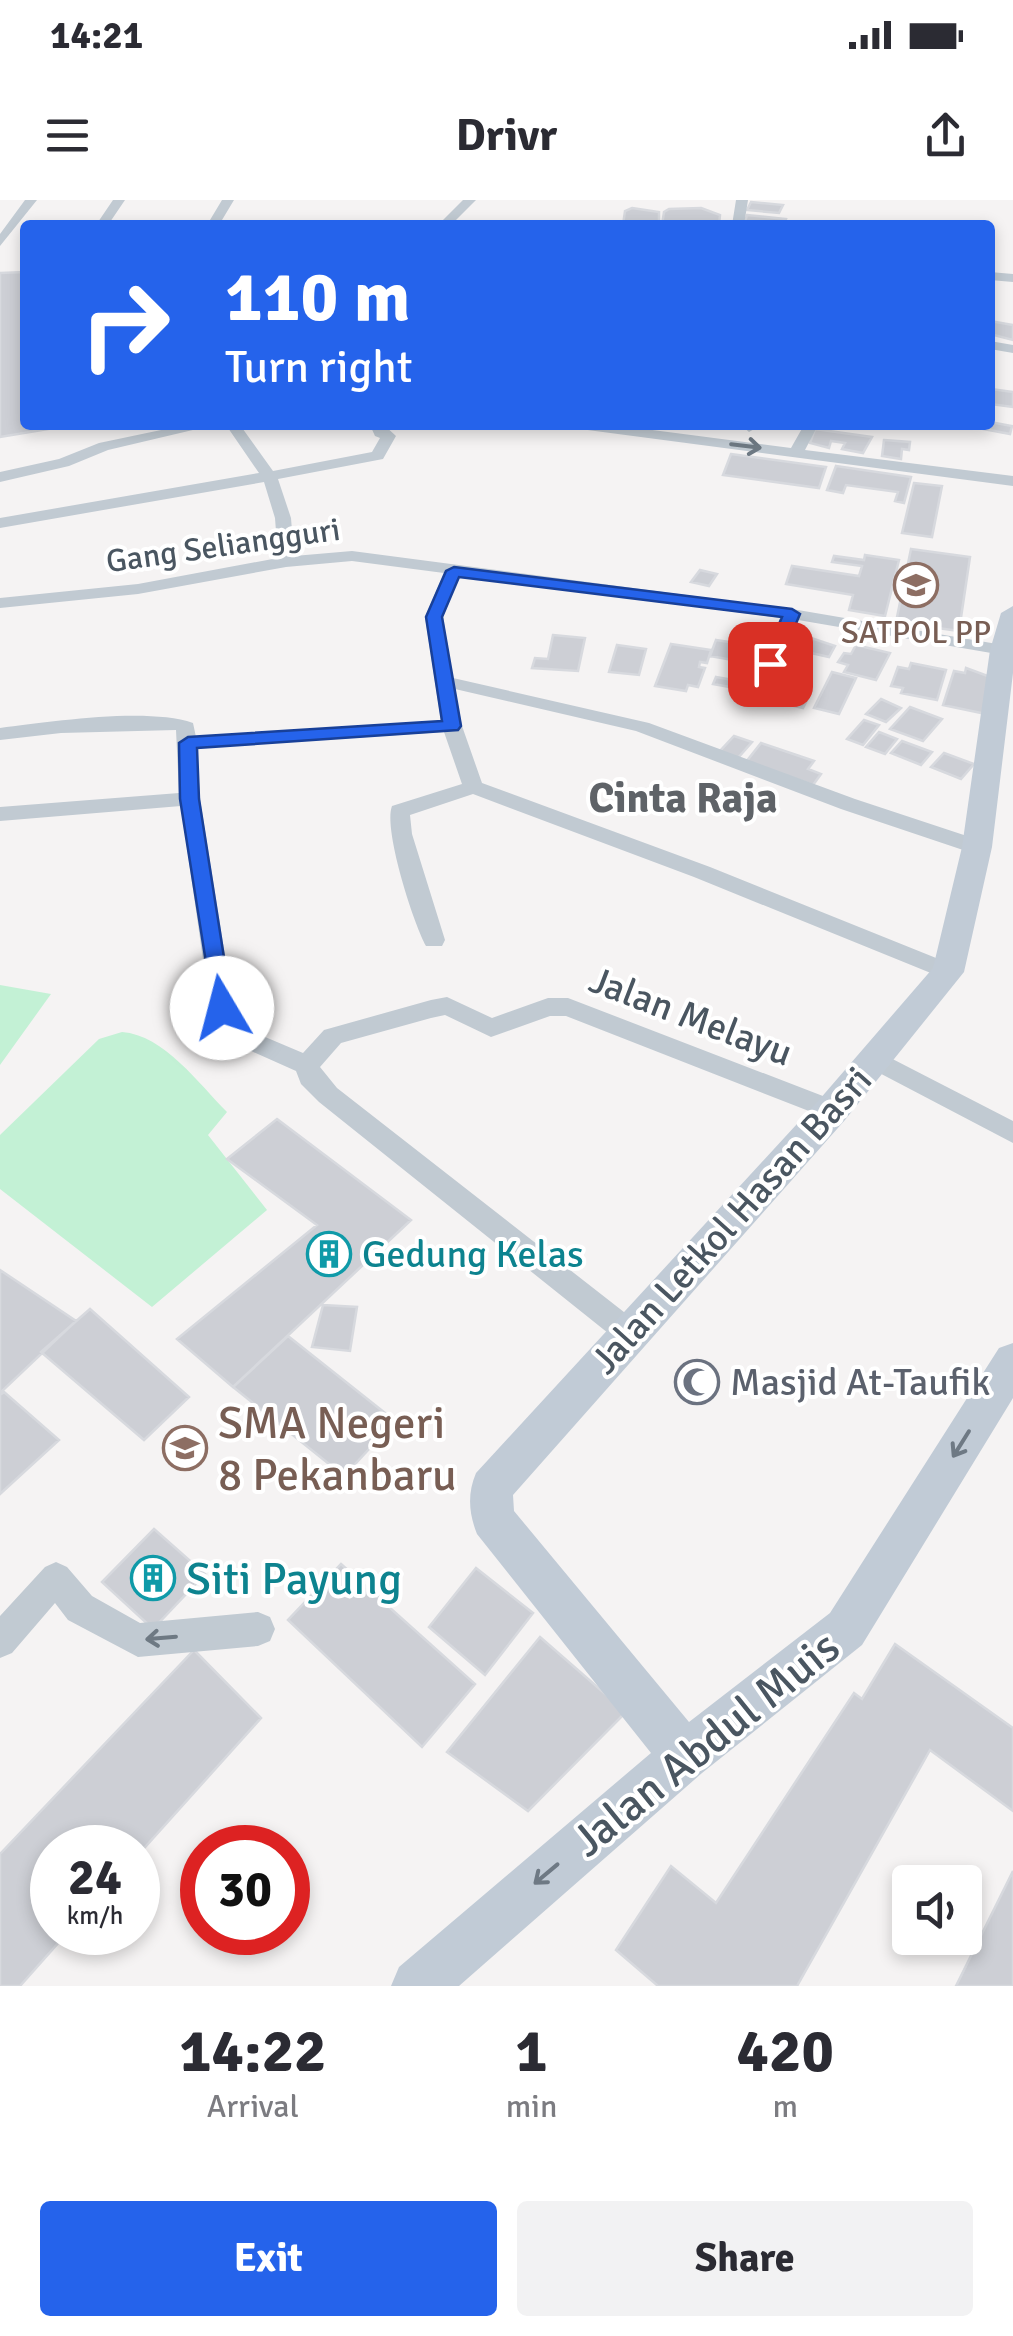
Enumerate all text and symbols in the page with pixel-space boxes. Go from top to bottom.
text: 14:21 [50,12,143,59]
icon: menu [40,108,95,163]
text: Drivr [456,108,557,163]
icon: share [918,108,973,163]
text: 110 m [225,254,410,340]
icon: right [60,260,190,390]
text: Turn right [225,340,413,395]
one-way arrow [729,438,762,456]
street label: Gang Seliangguri [104,510,343,581]
school or university icon: SATPOL PP [893,562,939,608]
place label: SATPOL PP [841,613,991,652]
pin [728,622,813,707]
icon: arrive [743,637,798,692]
district label: Cinta Raja [588,773,778,824]
position arrow [170,956,274,1060]
street label: Jalan Melayu [583,956,799,1077]
street label: Jalan Letkol Hasan Basri [581,1057,882,1384]
building icon: Gedung Kelas [306,1231,352,1277]
place label: Gedung Kelas [362,1231,584,1278]
mosque icon: Masjid At-Taufik [674,1359,720,1405]
place label: Masjid At-Taufik [730,1359,990,1406]
place label: SMA Negeri 8 Pekanbaru [218,1396,457,1503]
school or university icon: SMA Negeri 8 Pekanbaru [162,1425,208,1471]
one-way arrow [951,1429,972,1458]
place label: Siti Payung [186,1552,402,1607]
building icon: Siti Payung [130,1555,176,1601]
street label: Jalan Abdul Muis [561,1620,851,1869]
one-way arrow [145,1628,177,1647]
speed limit sign: 30 [180,1825,310,1955]
text: 24 [68,1847,122,1909]
one-way arrow [534,1862,560,1884]
map controls [892,1865,982,1955]
button: sound [892,1865,982,1955]
text: km/h [67,1900,123,1931]
text: 14:22 [179,2015,327,2089]
text: 1 [515,2015,548,2089]
text: 420 [737,2015,834,2089]
text: Arrival [207,2087,299,2126]
text: min [506,2087,557,2126]
text: m [772,2087,798,2126]
button: Exit [40,2201,497,2316]
button: Share [517,2201,973,2316]

